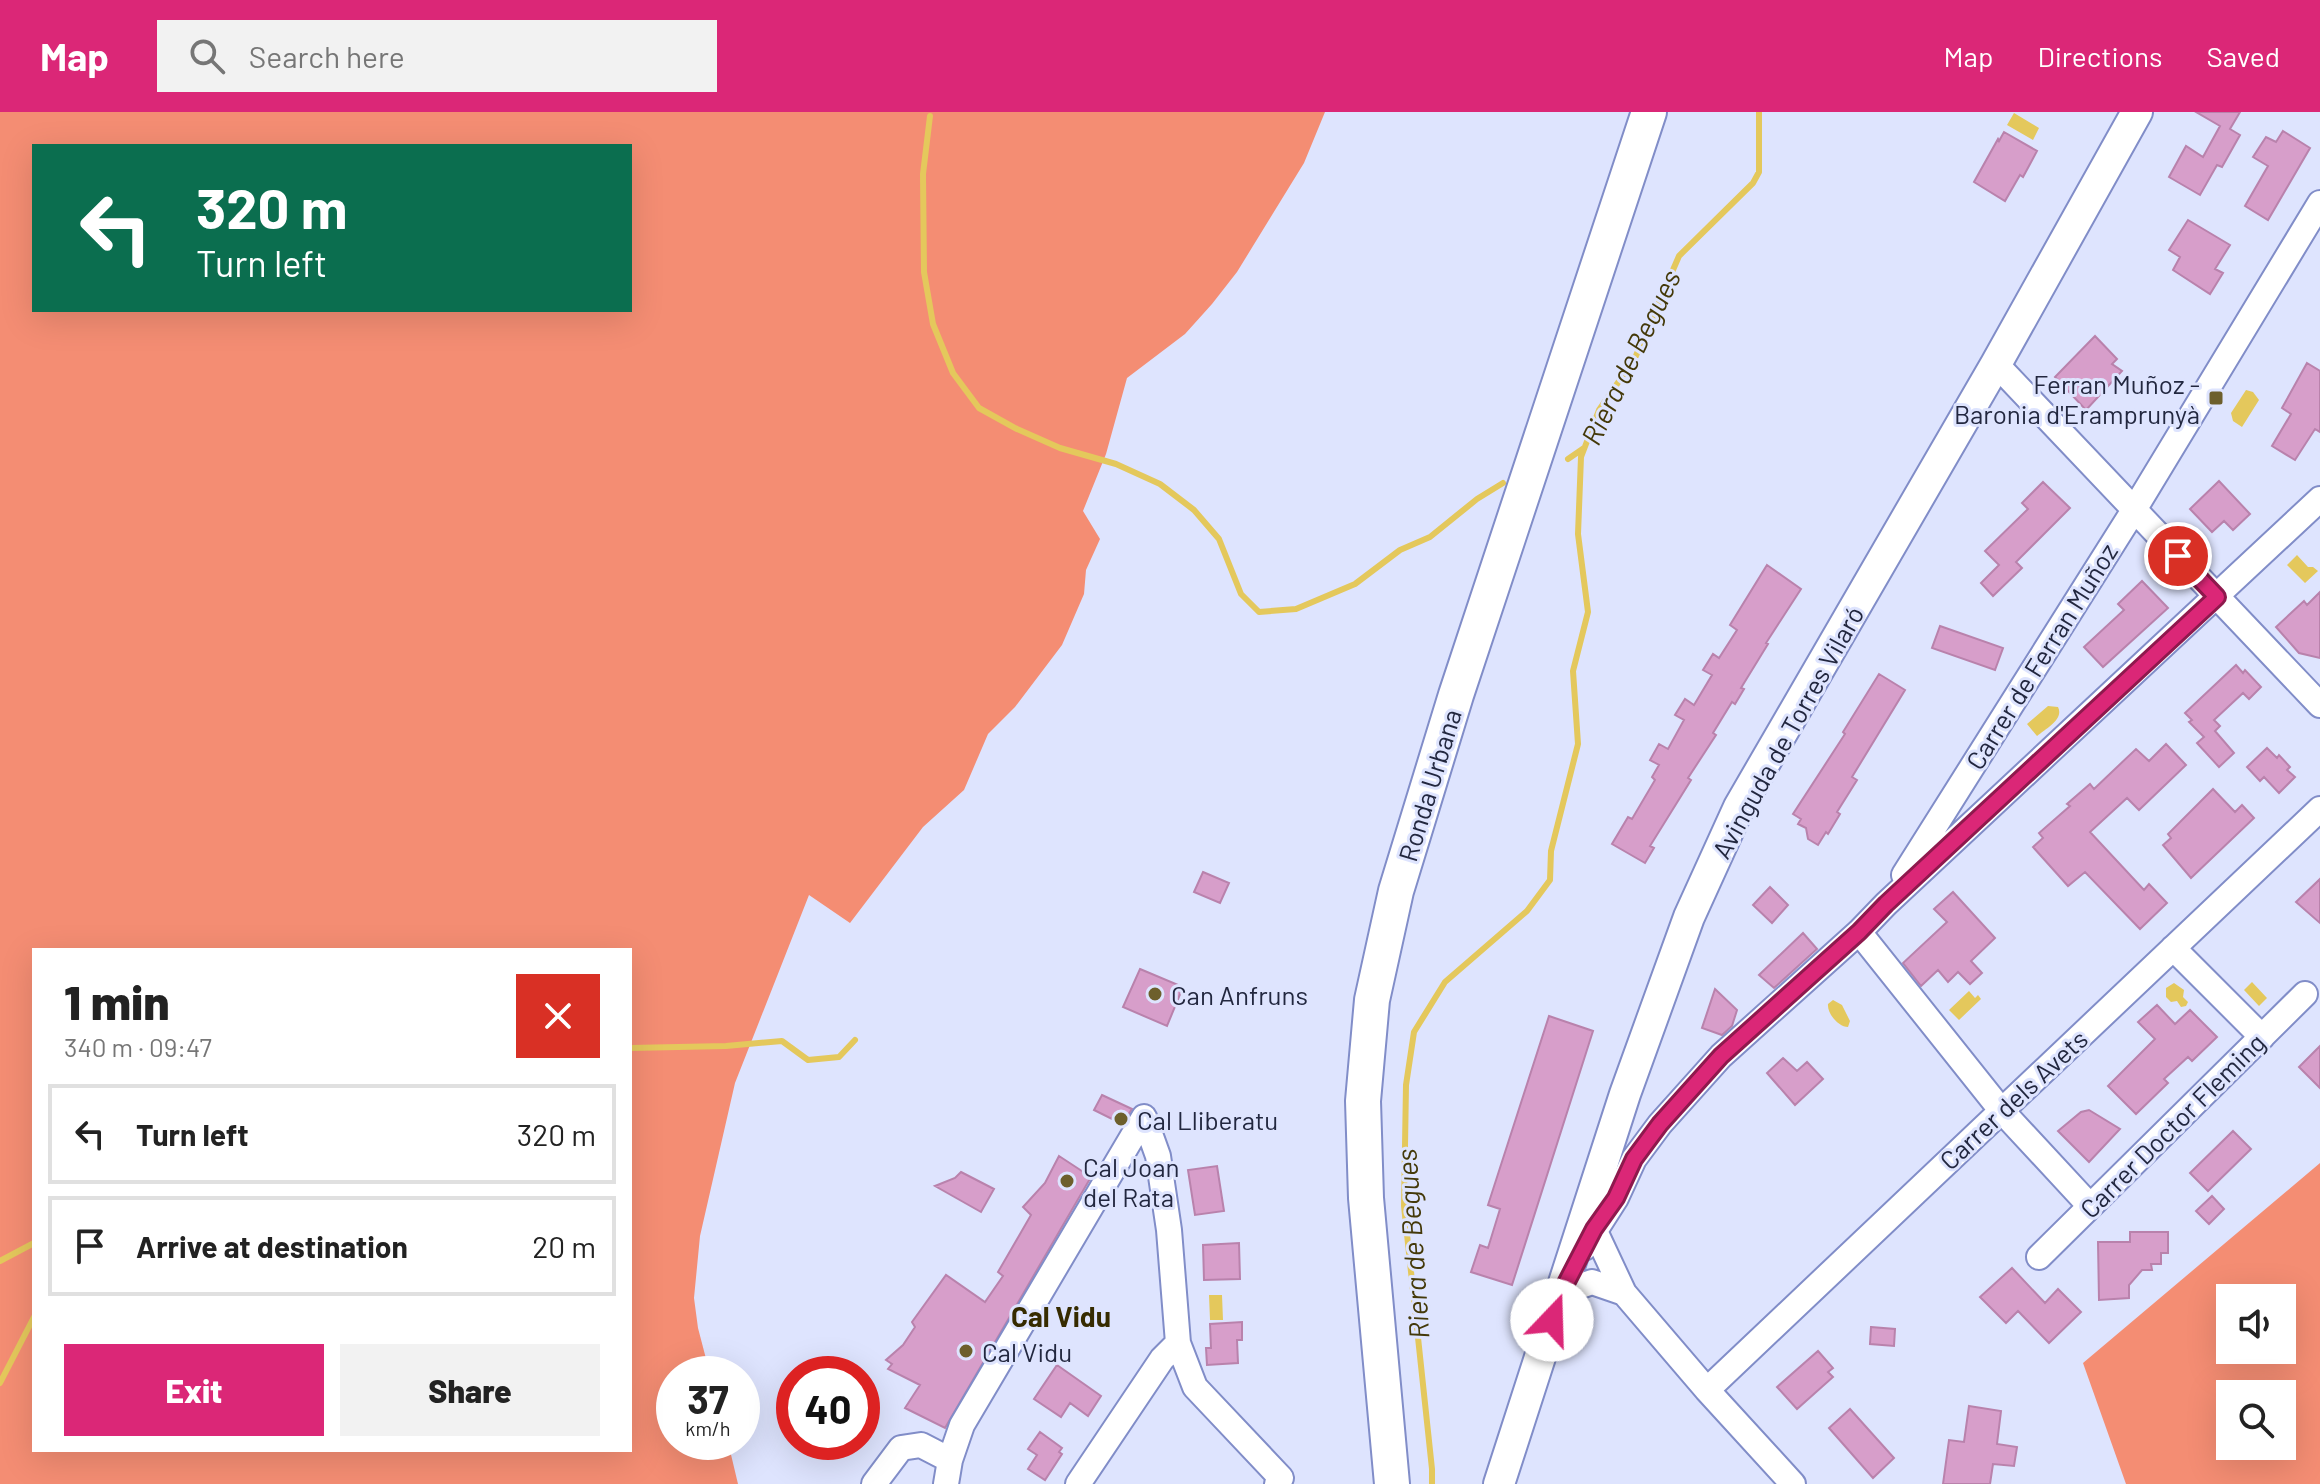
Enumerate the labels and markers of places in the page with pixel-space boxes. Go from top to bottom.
place label: Ferran Muñoz - Baronia d'Eramprunyà [1954,368,2200,429]
marker: Ferran Muñoz - Baronia d'Eramprunyà [2207,389,2225,407]
pin [2144,522,2212,590]
place label: Can Anfruns [1171,979,1308,1010]
marker: Can Anfruns [1146,985,1164,1003]
place label: Cal Lliberatu [1137,1104,1278,1135]
marker: Cal Lliberatu [1112,1110,1130,1128]
place label: Cal Joan del Rata [1083,1151,1180,1212]
marker: Cal Joan del Rata [1058,1172,1076,1190]
place label: Cal Vidu [982,1336,1072,1367]
marker: Cal Vidu [957,1342,975,1360]

